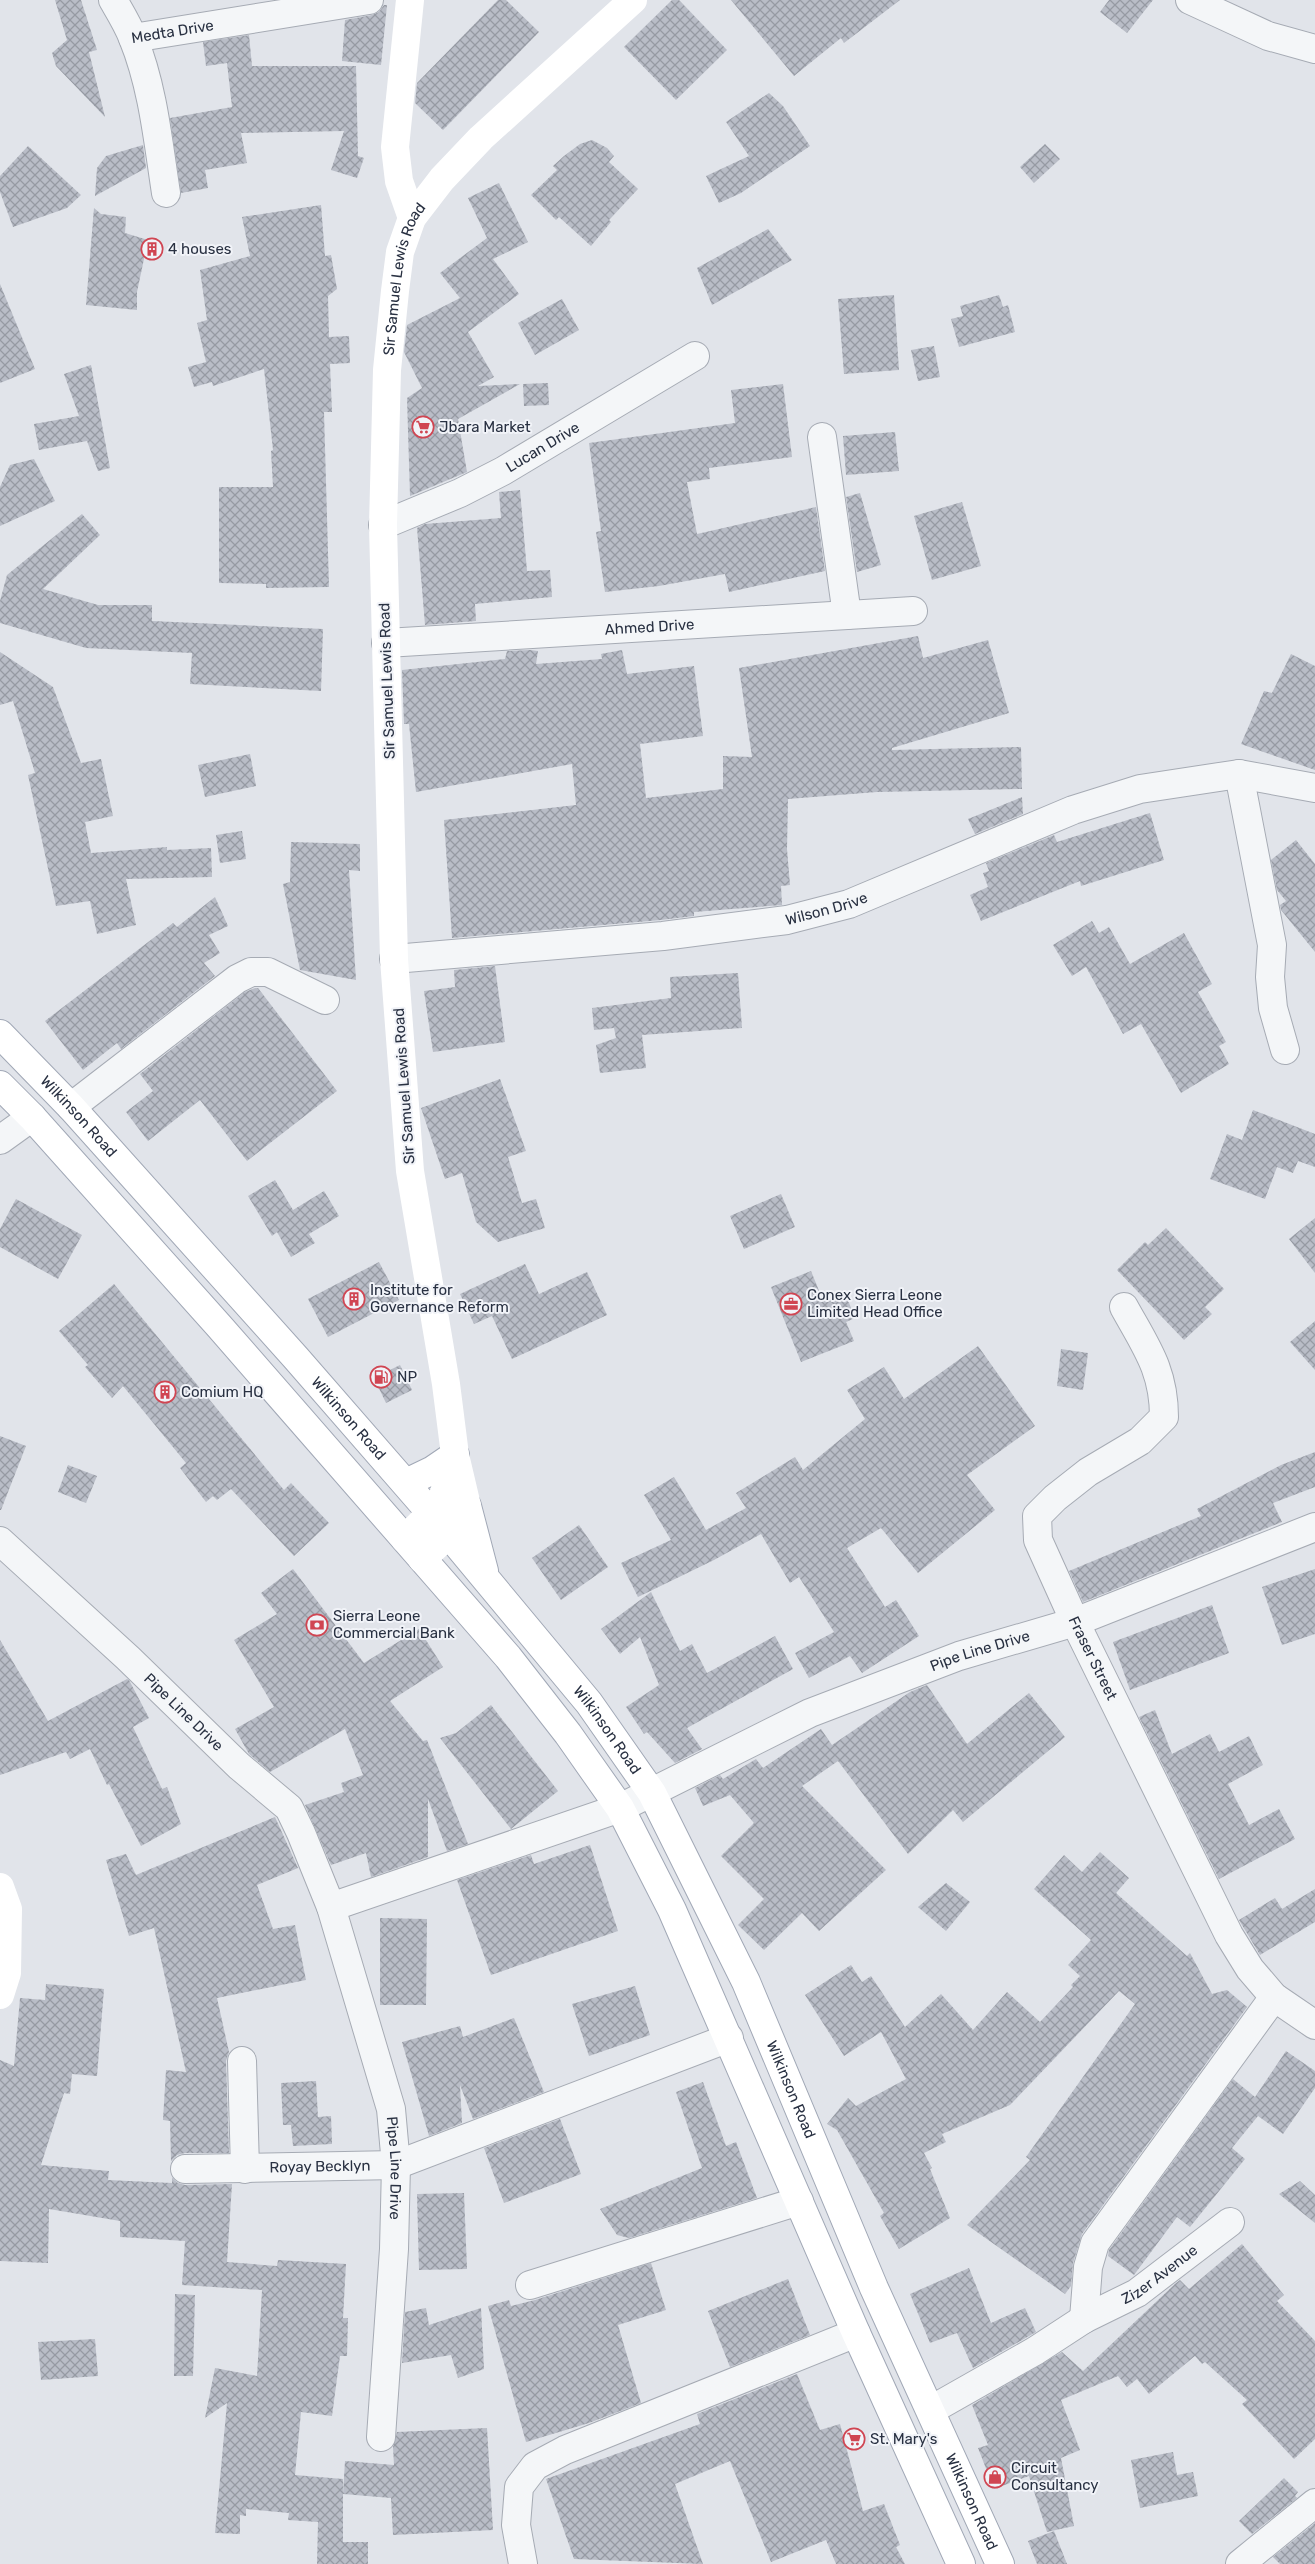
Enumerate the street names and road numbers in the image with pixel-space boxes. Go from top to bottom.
street label: Medta Drive [130,16,215,47]
street label: Sir Samuel Lewis Road [380,199,429,356]
street label: Lucan Drive [503,418,583,476]
street label: Sir Samuel Lewis Road [375,602,399,760]
street label: Ahmed Drive [604,615,695,639]
street label: Wilson Drive [784,888,870,929]
street label: Sir Samuel Lewis Road [390,1007,418,1165]
street label: Wilkinson Road [37,1072,121,1161]
street label: Wilkinson Road [308,1373,390,1464]
street label: Fraser Street [1065,1614,1121,1703]
street label: Pipe Line Drive [927,1627,1032,1675]
street label: Pipe Line Drive [140,1669,227,1755]
street label: Wilkinson Road [569,1682,645,1778]
street label: Wilkinson Road [762,2038,819,2141]
street label: Pipe Line Drive [383,2115,405,2220]
street label: Royay Becklyn [269,2156,371,2176]
street label: Zizer Avenue [1119,2241,1201,2308]
street label: Wilkinson Road [942,2450,1001,2553]

